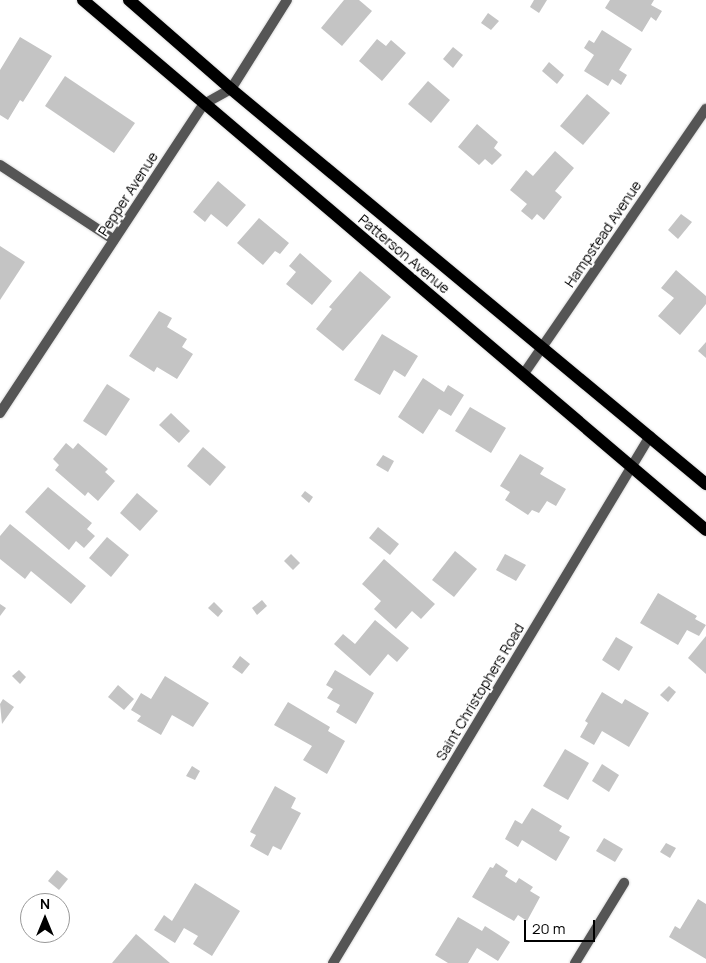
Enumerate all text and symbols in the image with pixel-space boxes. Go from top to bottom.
street label: Pepper Avenue [95,149,161,239]
street label: Hampstead Avenue [561,177,645,291]
street label: Patterson Avenue [355,211,453,297]
street label: Saint Christophers Road [432,620,528,764]
north arrow [20,893,70,943]
text: N [40,894,50,913]
scale bar [526,910,597,942]
text: 20 m [532,918,565,939]

